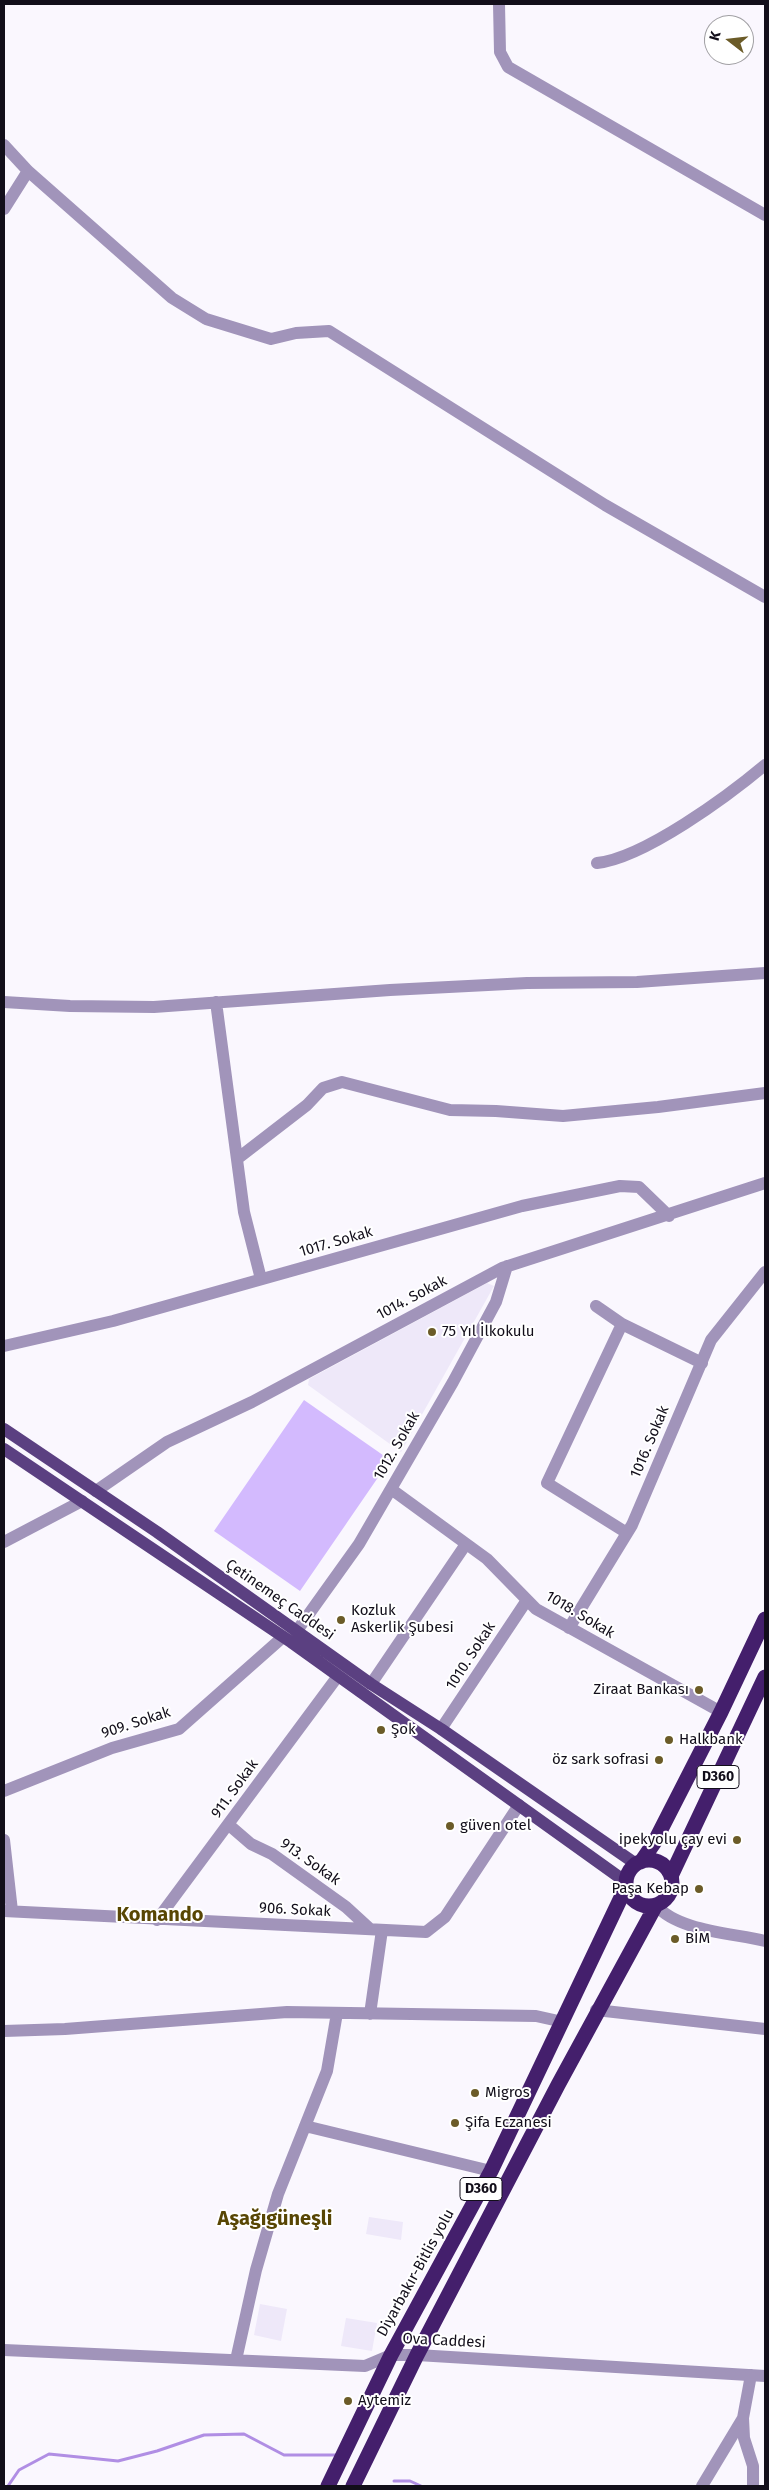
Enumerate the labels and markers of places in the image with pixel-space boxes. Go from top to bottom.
place label: 75 Yıl İlkokulu [442,1323,535,1341]
marker: 75 Yıl İlkokulu [426,1326,438,1338]
place label: Kozluk Askerlik Şubesi [351,1602,454,1637]
marker: Kozluk Askerlik Şubesi [335,1614,347,1626]
place label: Ziraat Bankası [593,1681,689,1699]
marker: Ziraat Bankası [693,1684,705,1696]
place label: Şok [391,1721,416,1739]
marker: Şok [375,1724,387,1736]
place label: Halkbank [679,1731,743,1749]
marker: Halkbank [663,1734,675,1746]
place label: öz sark sofrasi [552,1751,649,1769]
marker: öz sark sofrasi [653,1754,665,1766]
place label: güven otel [460,1817,531,1835]
marker: güven otel [444,1820,456,1832]
place label: ipekyolu çay evi [619,1831,727,1849]
marker: ipekyolu çay evi [731,1834,743,1846]
place label: Paşa Kebap [611,1880,689,1898]
marker: Paşa Kebap [693,1883,705,1895]
place label: BİM [685,1930,710,1948]
marker: BİM [669,1933,681,1945]
place label: Migros [485,2084,530,2102]
marker: Migros [469,2087,481,2099]
place label: Şifa Eczanesi [465,2114,552,2132]
marker: Şifa Eczanesi [449,2117,461,2129]
place label: Aytemiz [358,2392,411,2410]
marker: Aytemiz [342,2395,354,2407]

